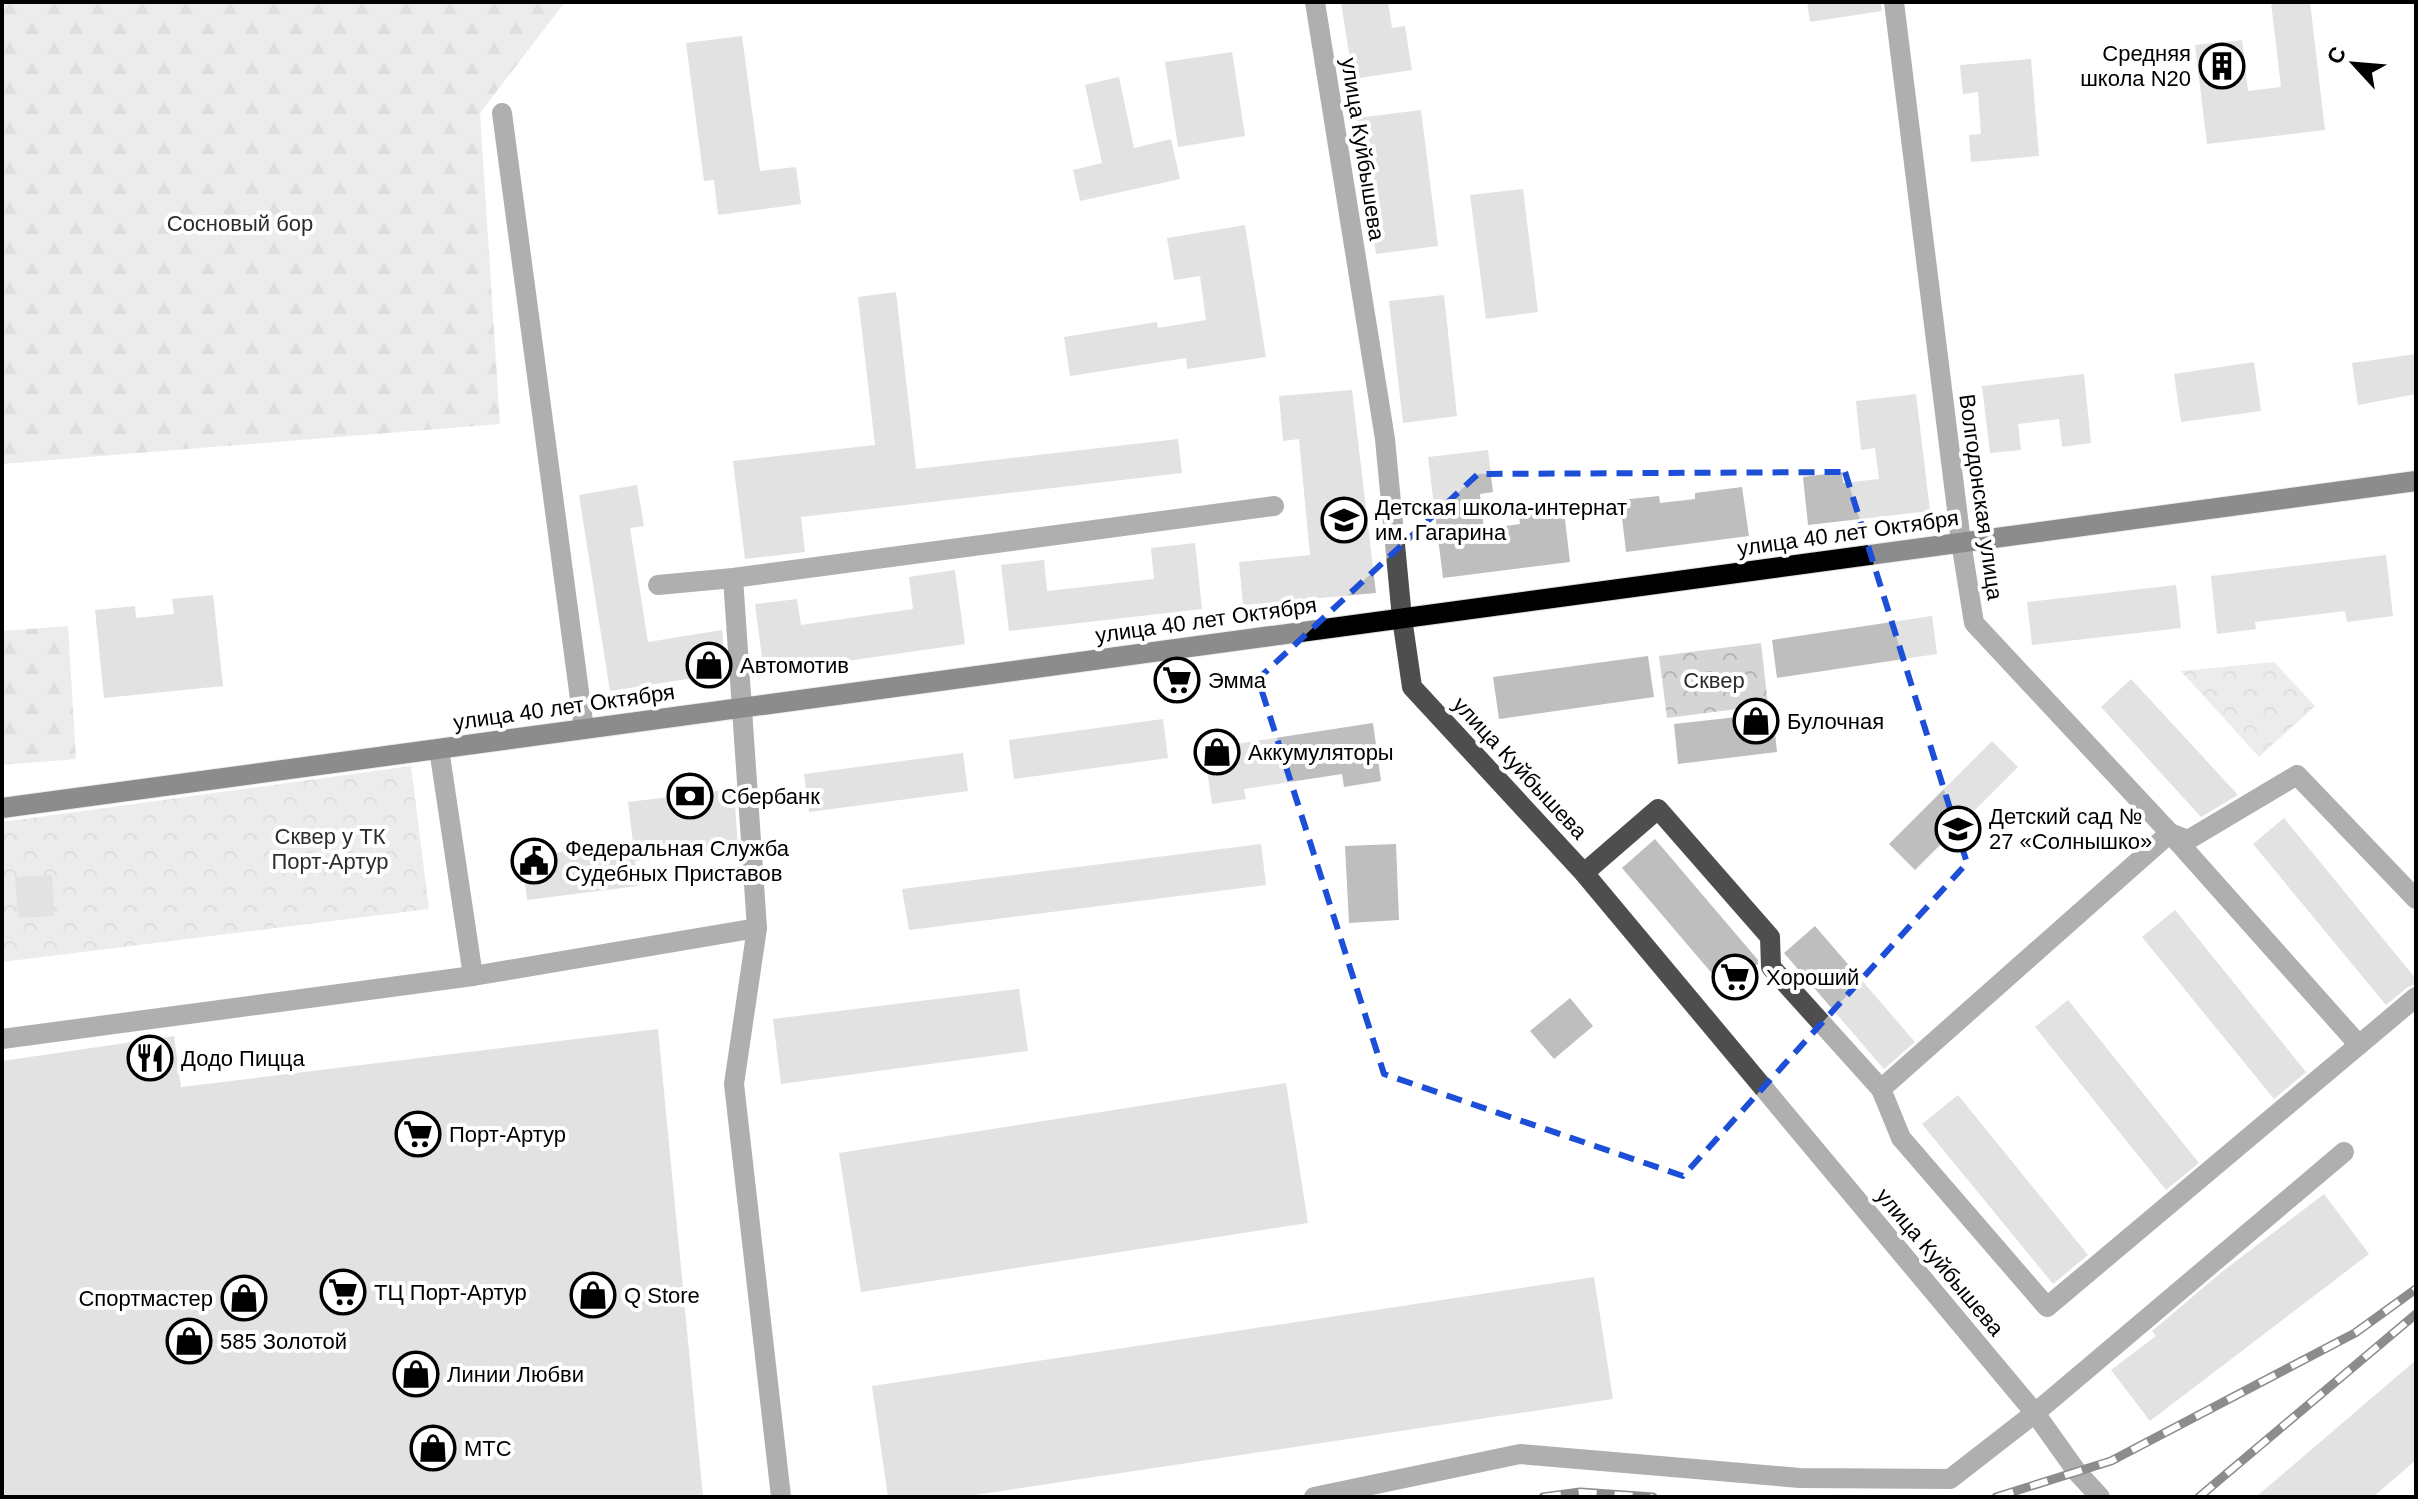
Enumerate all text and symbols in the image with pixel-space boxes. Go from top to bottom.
north arrow [2314,24,2394,104]
place label: Средняя школа N20 [2080,41,2191,91]
building icon: Средняя школа N20 [2198,42,2246,90]
text: С [2322,43,2351,68]
street label: улица Куйбышева [1336,56,1390,243]
park label: Сосновый бор [167,211,313,236]
street label: Волгодонская улица [1954,392,2008,602]
place label: Детская школа-интернат им. Гагарина [1375,495,1627,545]
school or university icon: Детская школа-интернат им. Гагарина [1320,496,1368,544]
street label: улица 40 лет Октября [1736,505,1960,561]
street label: улица 40 лет Октября [1094,592,1318,648]
shop icon: Автомотив [685,641,733,689]
place label: Автомотив [740,653,849,678]
supermarket icon: Эмма [1153,656,1201,704]
place label: Эмма [1208,668,1267,693]
park label: Сквер [1683,668,1745,693]
street label: улица 40 лет Октября [452,679,676,735]
street label: улица Куйбышева [1448,692,1593,845]
shop icon: Булочная [1732,697,1780,745]
place label: Булочная [1787,709,1884,734]
shop icon: Аккумуляторы [1193,728,1241,776]
place label: Аккумуляторы [1248,740,1394,765]
bank icon: Сбербанк [666,772,714,820]
place label: Сбербанк [721,784,820,809]
place label: Детский сад № 27 «Солнышко» [1989,804,2152,854]
school or university icon: Детский сад № 27 «Солнышко» [1934,805,1982,853]
park label: Сквер у ТК Порт-Артур [272,824,388,874]
place label: Федеральная Служба Судебных Приставов [565,836,790,886]
public building icon: Федеральная Служба Судебных Приставов [510,837,558,885]
supermarket icon: Хороший [1711,953,1759,1001]
place label: Хороший [1766,965,1859,990]
restaurant icon: Додо Пицца [126,1034,174,1082]
place label: Додо Пицца [181,1046,305,1071]
supermarket icon: Порт-Артур [394,1110,442,1158]
place label: Порт-Артур [449,1122,566,1147]
street label: улица Куйбышева [1871,1183,2009,1341]
supermarket icon: ТЦ Порт-Артур [319,1268,367,1316]
shop icon: Q Store [569,1271,617,1319]
shop icon: Спортмастер [220,1274,268,1322]
place label: ТЦ Порт-Артур [374,1280,527,1305]
place label: Q Store [624,1283,700,1308]
place label: Спортмастер [78,1286,213,1311]
shop icon: 585 Золотой [165,1317,213,1365]
place label: 585 Золотой [220,1329,347,1354]
shop icon: Линии Любви [392,1350,440,1398]
place label: Линии Любви [447,1362,584,1387]
shop icon: МТС [409,1424,457,1472]
place label: МТС [464,1436,512,1461]

